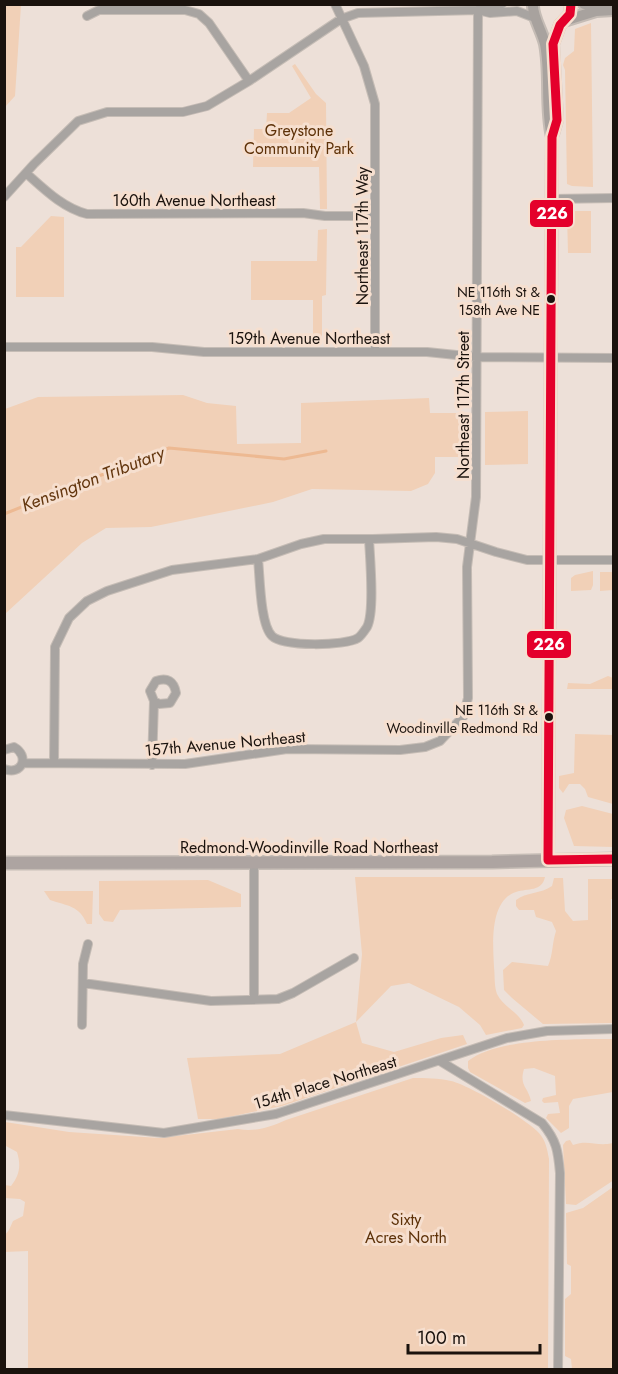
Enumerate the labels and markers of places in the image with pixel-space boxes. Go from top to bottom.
place label: NE 116th St & 158th Ave NE [457,282,541,320]
marker: NE 116th St & 158th Ave NE [545,293,557,305]
place label: NE 116th St & Woodinville Redmond Rd [386,700,539,738]
marker: NE 116th St & Woodinville Redmond Rd [543,711,555,723]

